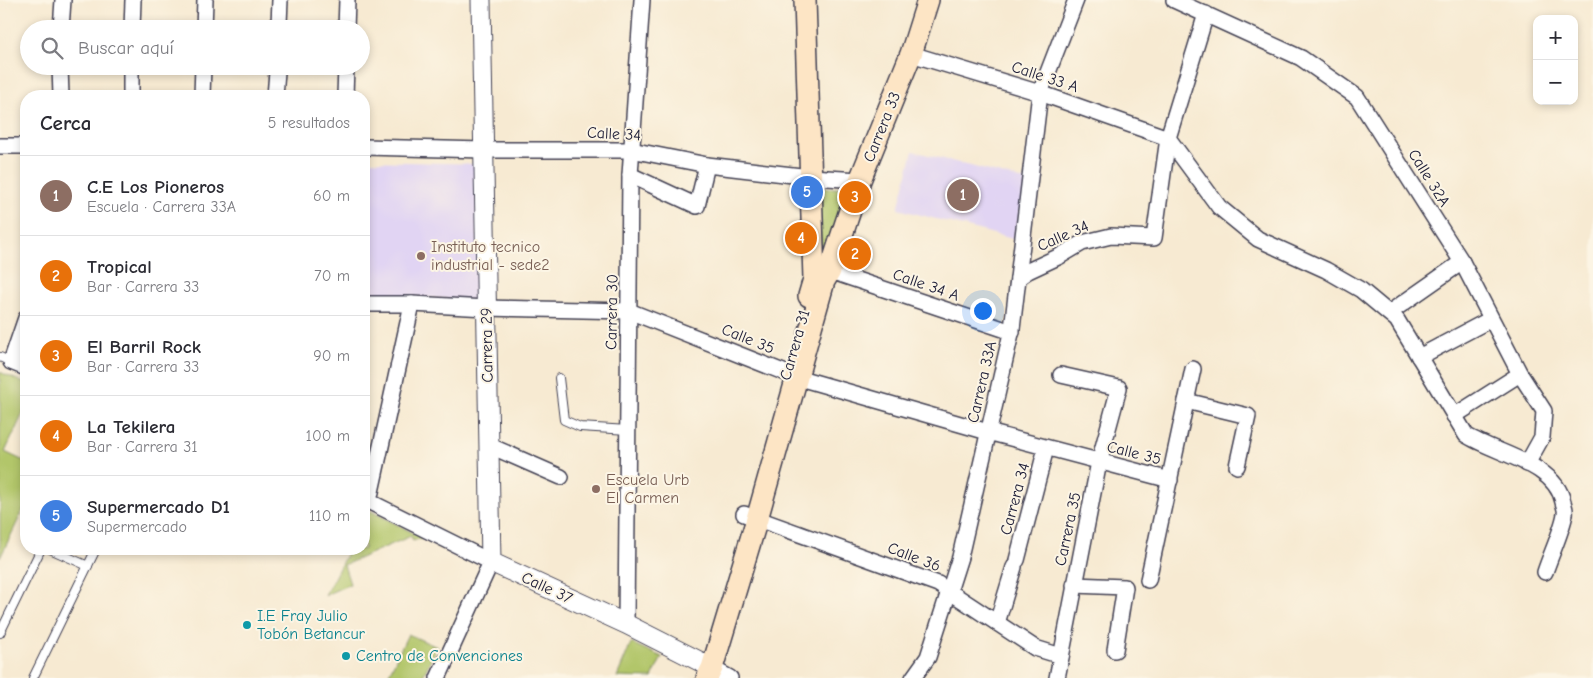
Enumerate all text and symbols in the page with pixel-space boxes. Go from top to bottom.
map controls [1533,15,1578,105]
button: + [1533,15,1578,60]
search box [20,20,370,75]
icon: search [38,34,66,62]
text: Buscar aquí [78,37,174,59]
street label: Calle 33 A [1009,58,1081,96]
button: − [1533,60,1578,105]
street label: Carrera 33 [860,89,904,165]
text: Cerca [40,111,91,135]
text: 5 resultados [268,114,350,132]
street label: Calle 34 [586,124,642,144]
street label: Calle 32A [1404,146,1454,210]
pin: 5 [791,173,823,211]
text: C.E Los Pioneros [87,176,224,198]
pin: 1 [947,176,979,214]
pin: 3 [839,178,871,216]
text: 1 [53,187,59,205]
text: 60 m [313,187,350,205]
text: Escuela · Carrera 33A [87,198,236,216]
street label: Calle 34 [1035,217,1091,255]
pin: 4 [785,219,817,257]
pin: 2 [839,235,871,273]
place label: Instituto tecnico industrial - sede2 [431,238,550,274]
marker: Instituto tecnico industrial - sede2 [415,250,427,262]
text: Tropical [87,256,152,278]
street label: Calle 34 A [890,265,962,305]
text: 2 [52,267,60,285]
text: 70 m [314,267,350,285]
street label: Carrera 30 [602,274,622,350]
text: Bar · Carrera 33 [87,278,199,296]
your location [970,298,996,324]
street label: Carrera 29 [477,307,497,383]
street label: Carrera 31 [776,308,814,382]
street label: Calle 35 [719,320,777,358]
text: El Barril Rock [87,336,201,358]
street label: Carrera 33A [964,339,1000,425]
text: 3 [52,347,60,365]
text: 90 m [313,347,350,365]
text: Bar · Carrera 33 [87,358,199,376]
text: La Tekilera [87,416,175,438]
text: 4 [52,427,60,445]
text: 100 m [306,427,350,445]
text: Bar · Carrera 31 [87,438,198,456]
street label: Calle 35 [1105,438,1163,468]
street label: Carrera 34 [997,461,1033,537]
place label: Escuela Urb El Carmen [606,471,689,507]
marker: Escuela Urb El Carmen [590,483,602,495]
street label: Carrera 35 [1051,490,1085,568]
text: Supermercado D1 [87,496,230,518]
text: 5 [52,507,60,525]
text: 110 m [309,507,350,525]
text: Supermercado [87,518,187,536]
street label: Calle 36 [885,539,943,575]
street label: Calle 37 [519,568,576,608]
place label: I.E Fray Julio Tobón Betancur [257,607,366,643]
marker: I.E Fray Julio Tobón Betancur [241,619,253,631]
place label: Centro de Convenciones [356,647,523,665]
marker: Centro de Convenciones [340,650,352,662]

